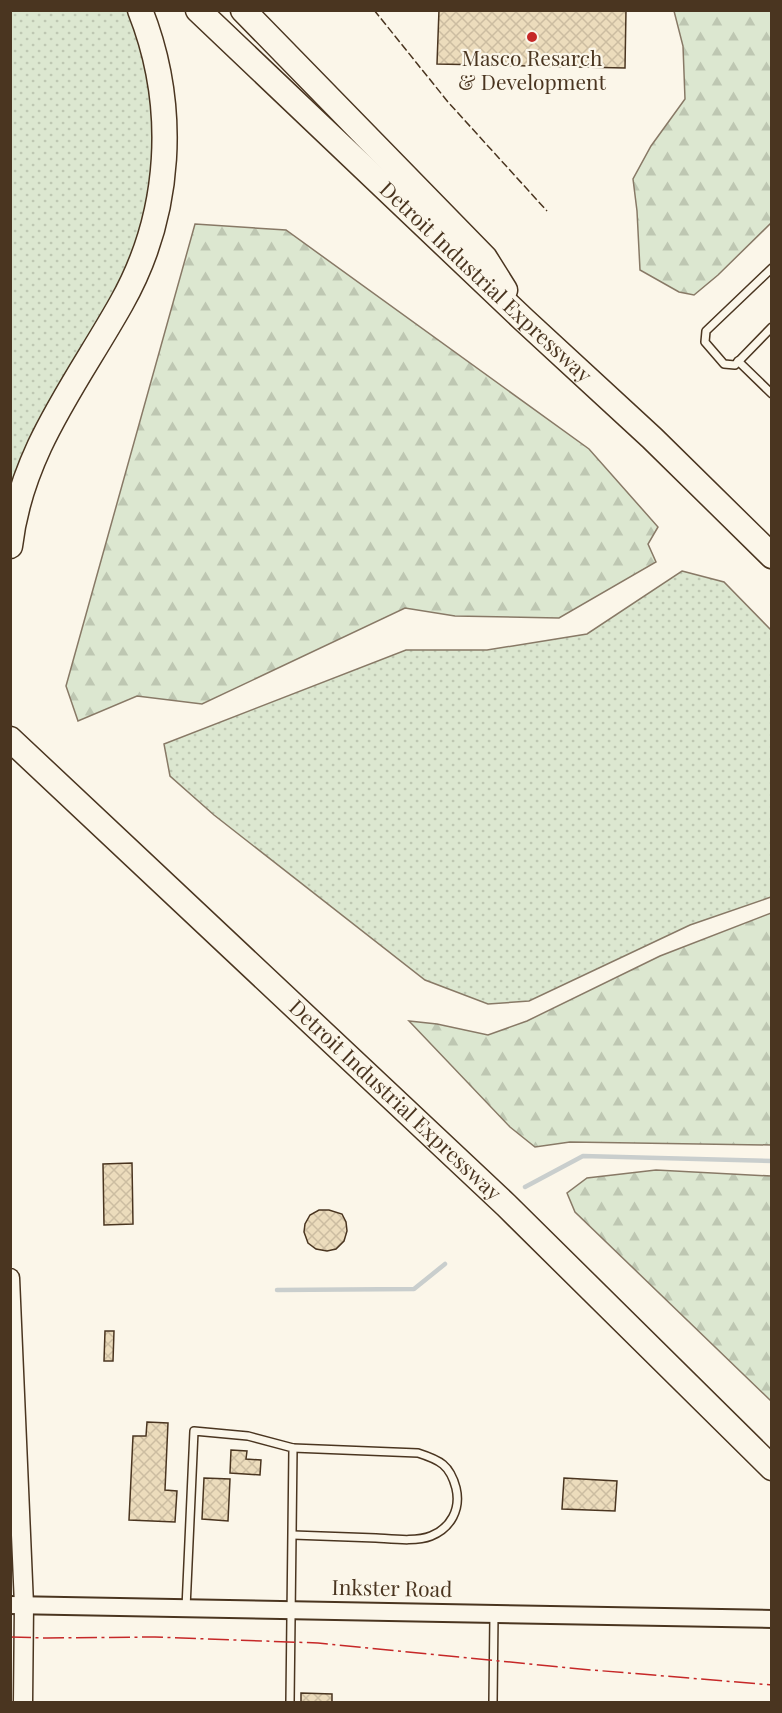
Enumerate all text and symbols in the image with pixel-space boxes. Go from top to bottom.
marker: Masco Resarch & Development [525,30,539,44]
place label: Masco Resarch & Development [458,43,607,95]
street label: Detroit Industrial Expressway [375,174,599,388]
street label: Detroit Industrial Expressway [284,992,509,1206]
street label: Inkster Road [332,1572,453,1602]

